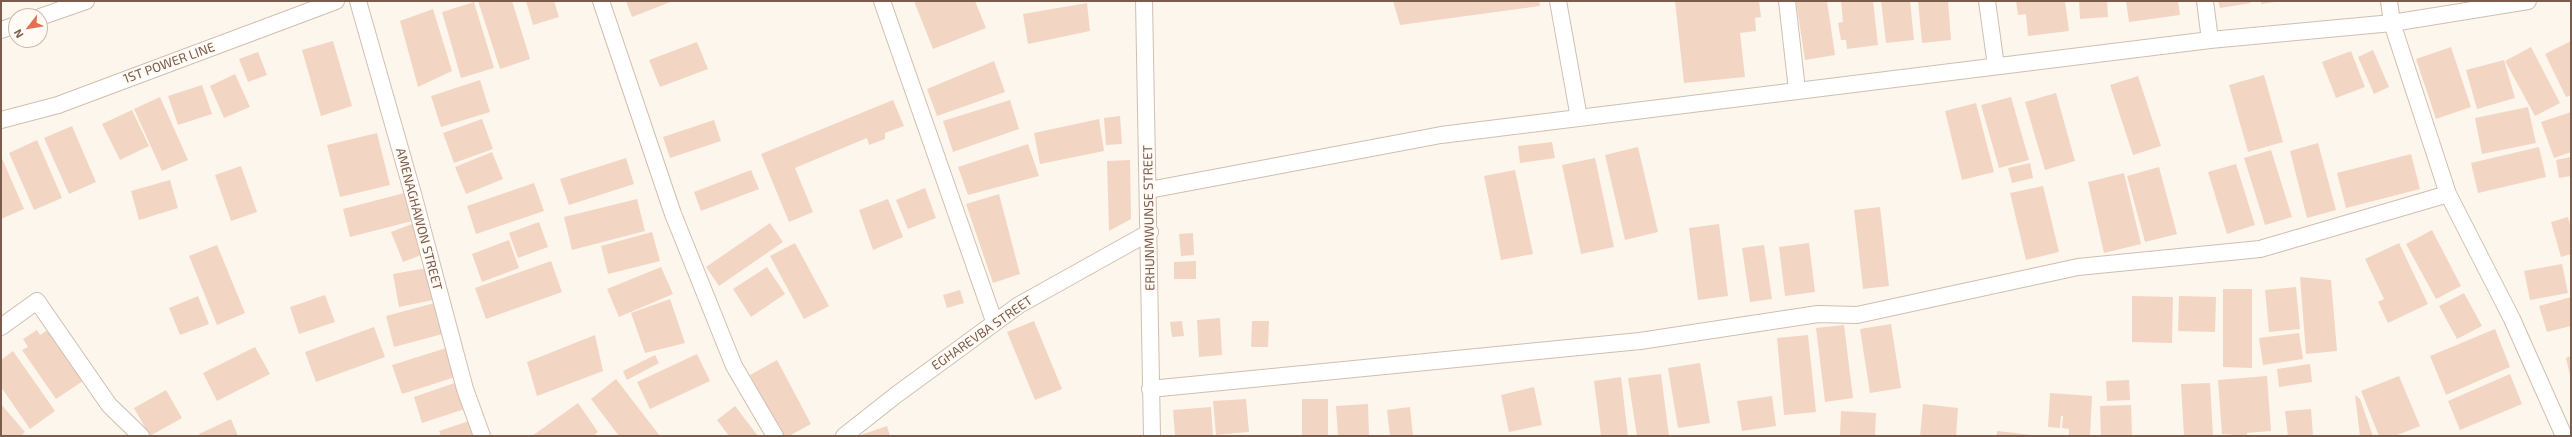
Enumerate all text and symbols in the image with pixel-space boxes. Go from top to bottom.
north arrow [8,8,48,48]
text: N [11,27,26,41]
street label: 1ST POWER LINE [121,39,217,87]
street label: ERHUNMWUNSE STREET [1140,145,1158,291]
street label: AMENAGHAWON STREET [392,146,446,292]
street label: EGHAREVBA STREET [929,292,1035,374]

